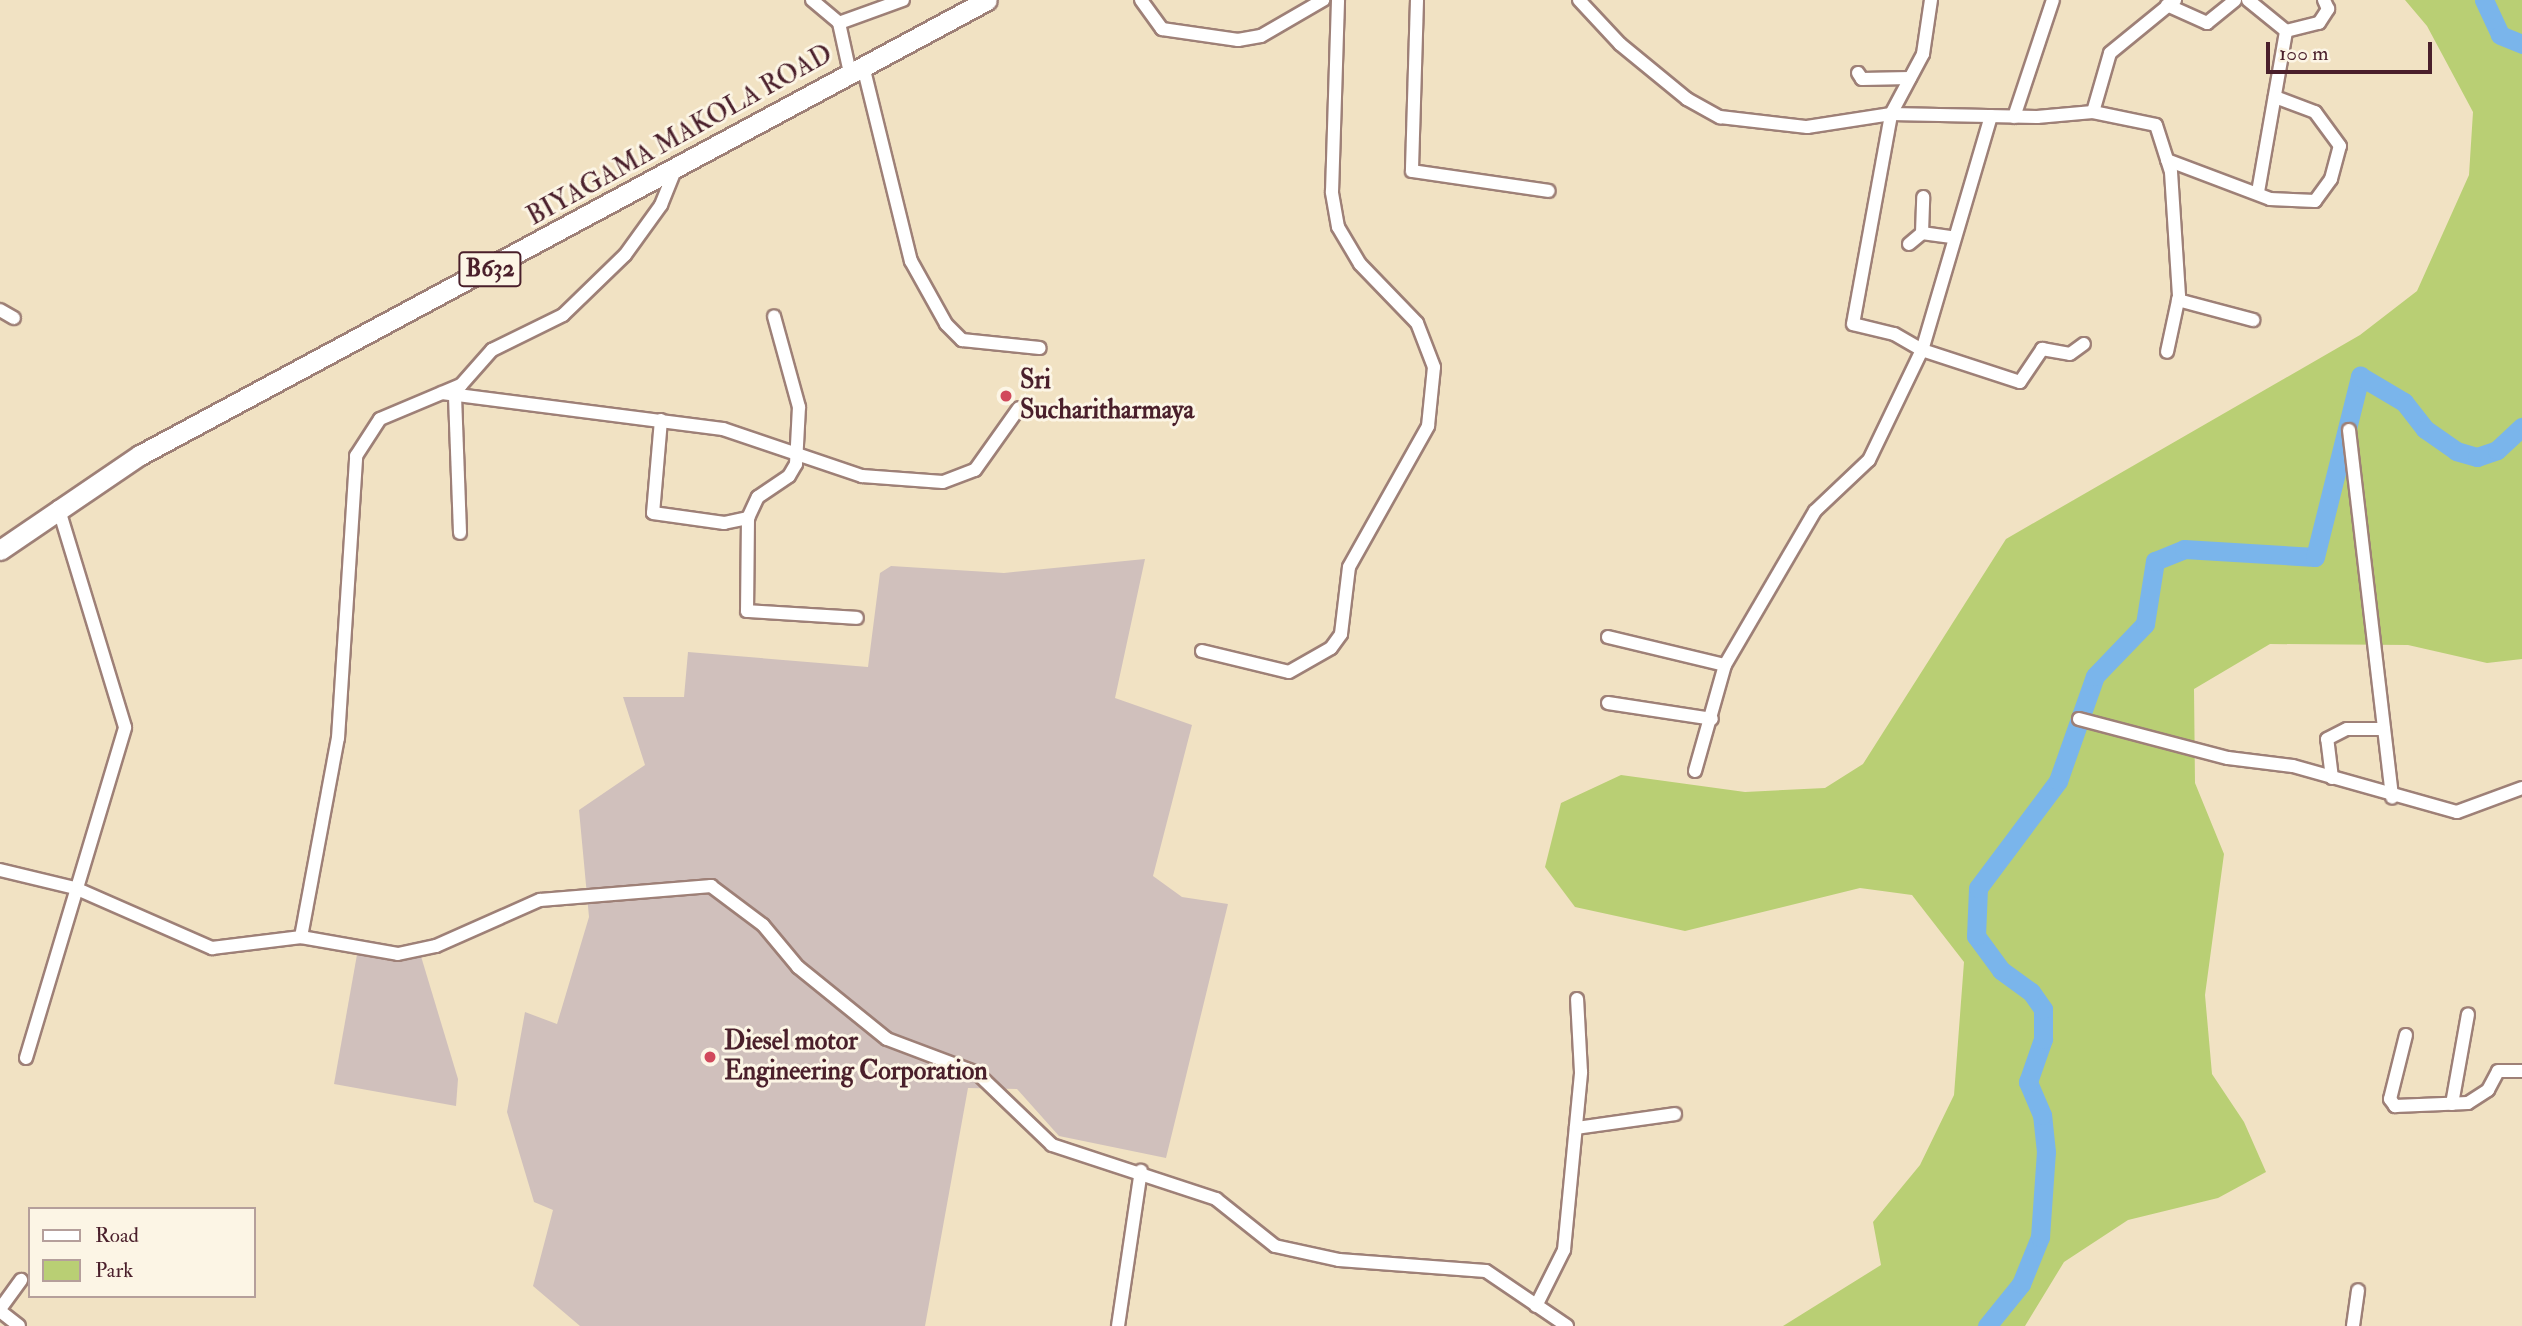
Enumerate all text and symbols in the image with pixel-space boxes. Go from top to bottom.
scale bar [2270,28,2436,72]
street label: BIYAGAMA MAKOLA ROAD [522,39,838,233]
text: 100 m [2279,40,2329,67]
road number: B632 [457,248,523,290]
place label: Sri Sucharitharmaya [1020,365,1194,426]
marker: Sri Sucharitharmaya [998,388,1014,404]
place label: Diesel motor Engineering Corporation [724,1026,988,1088]
marker: Diesel motor Engineering Corporation [702,1049,718,1065]
legend [28,1207,256,1298]
text: Road [95,1222,139,1249]
text: Park [95,1257,133,1284]

